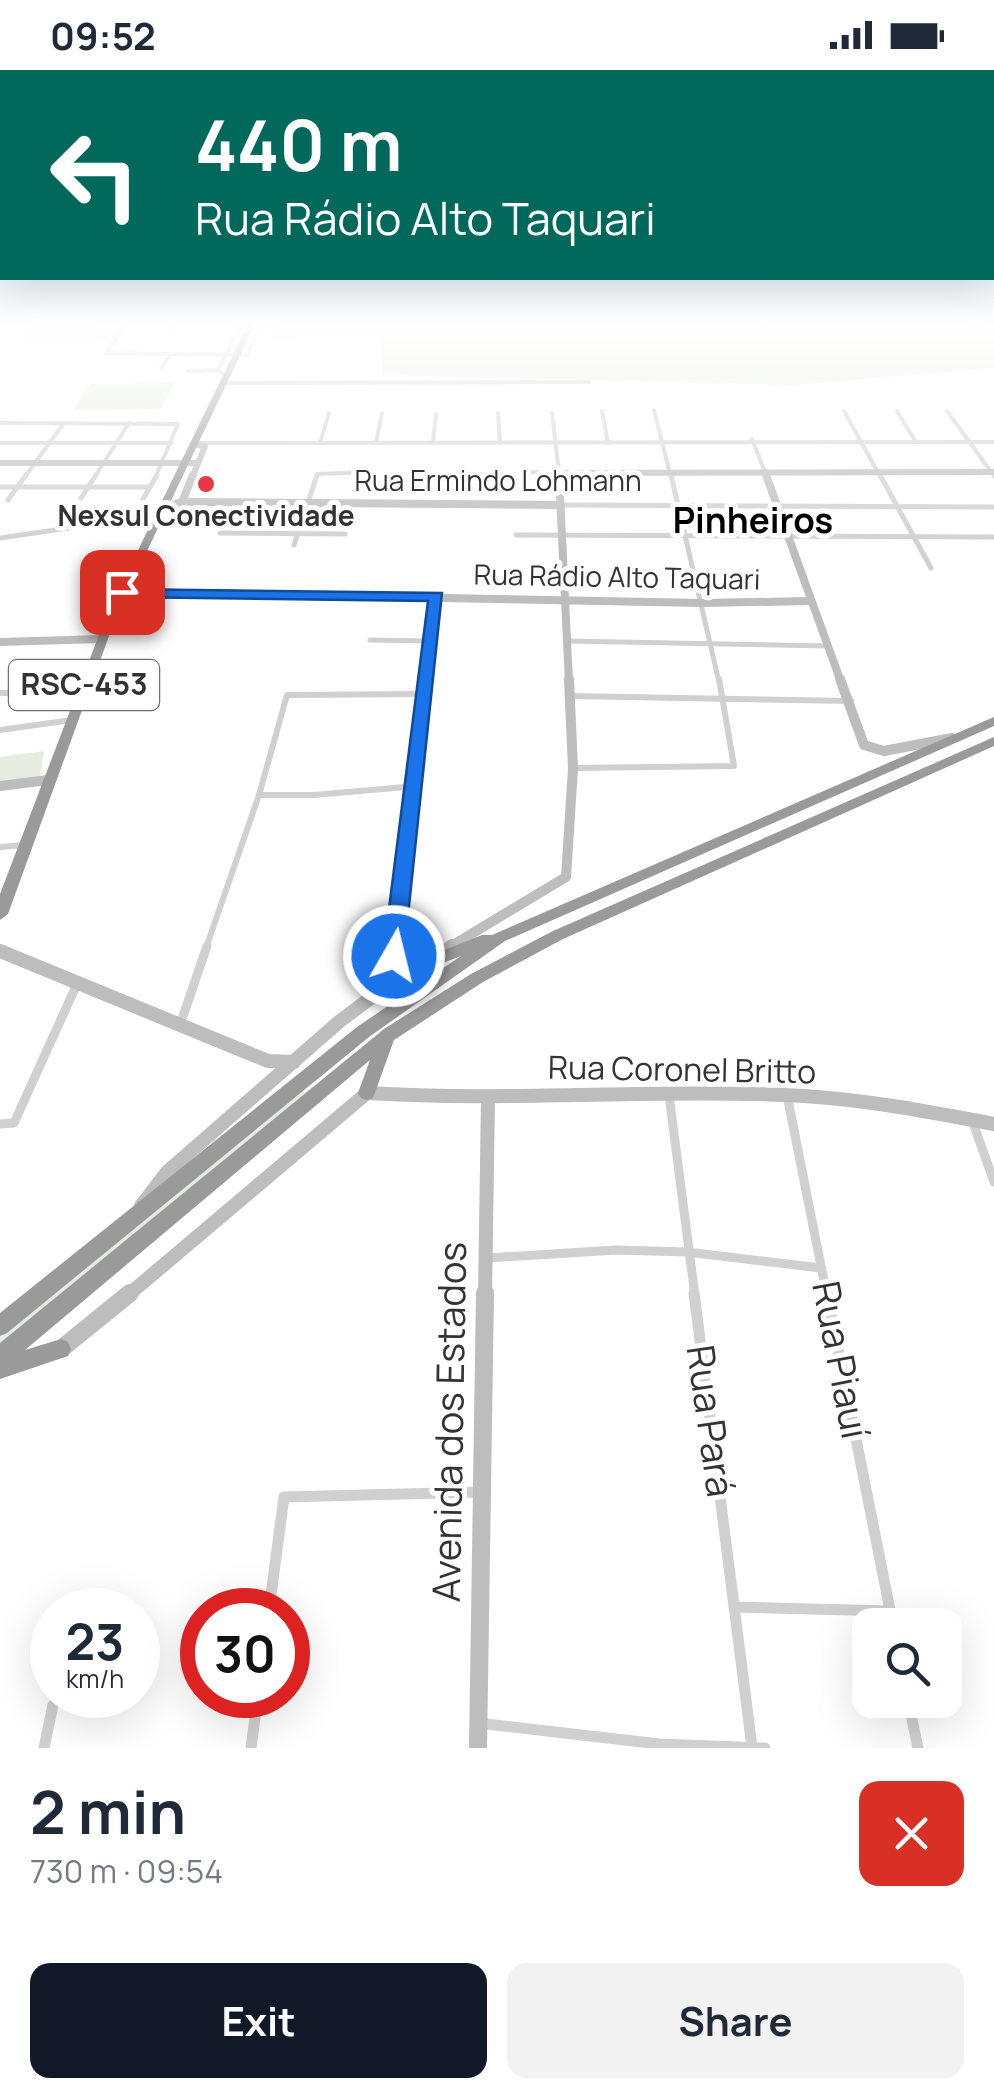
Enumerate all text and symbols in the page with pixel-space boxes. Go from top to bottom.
text: 09:52 [50,9,156,61]
text: 440 m [195,96,402,192]
icon: left [30,110,160,240]
text: Rua Rádio Alto Taquari [195,187,656,249]
street label: Rua Ermindo Lohmann [354,461,642,499]
marker: Nexsul Conectividade [195,473,217,495]
place label: Nexsul Conectividade [57,496,355,534]
district label: Pinheiros [673,496,833,544]
pin [80,550,165,635]
street label: Rua Rádio Alto Taquari [473,555,761,597]
icon: arrive [95,565,150,620]
road number: RSC-453 [9,660,159,710]
position arrow [342,904,446,1008]
street label: Rua Coronel Britto [548,1045,816,1093]
street label: Avenida dos Estados [419,1241,477,1603]
street label: Rua Piauí [801,1276,883,1443]
street label: Rua Pará [676,1342,748,1500]
speed limit sign: 30 [180,1588,310,1718]
text: 23 [66,1607,124,1675]
map controls [852,1608,962,1718]
button: search [852,1608,962,1718]
text: km/h [66,1661,124,1696]
text: 2 min [30,1770,186,1852]
button: close [859,1781,964,1886]
text: 730 m · 09:54 [30,1849,223,1893]
button: Exit [30,1963,487,2078]
button: Share [507,1963,964,2078]

